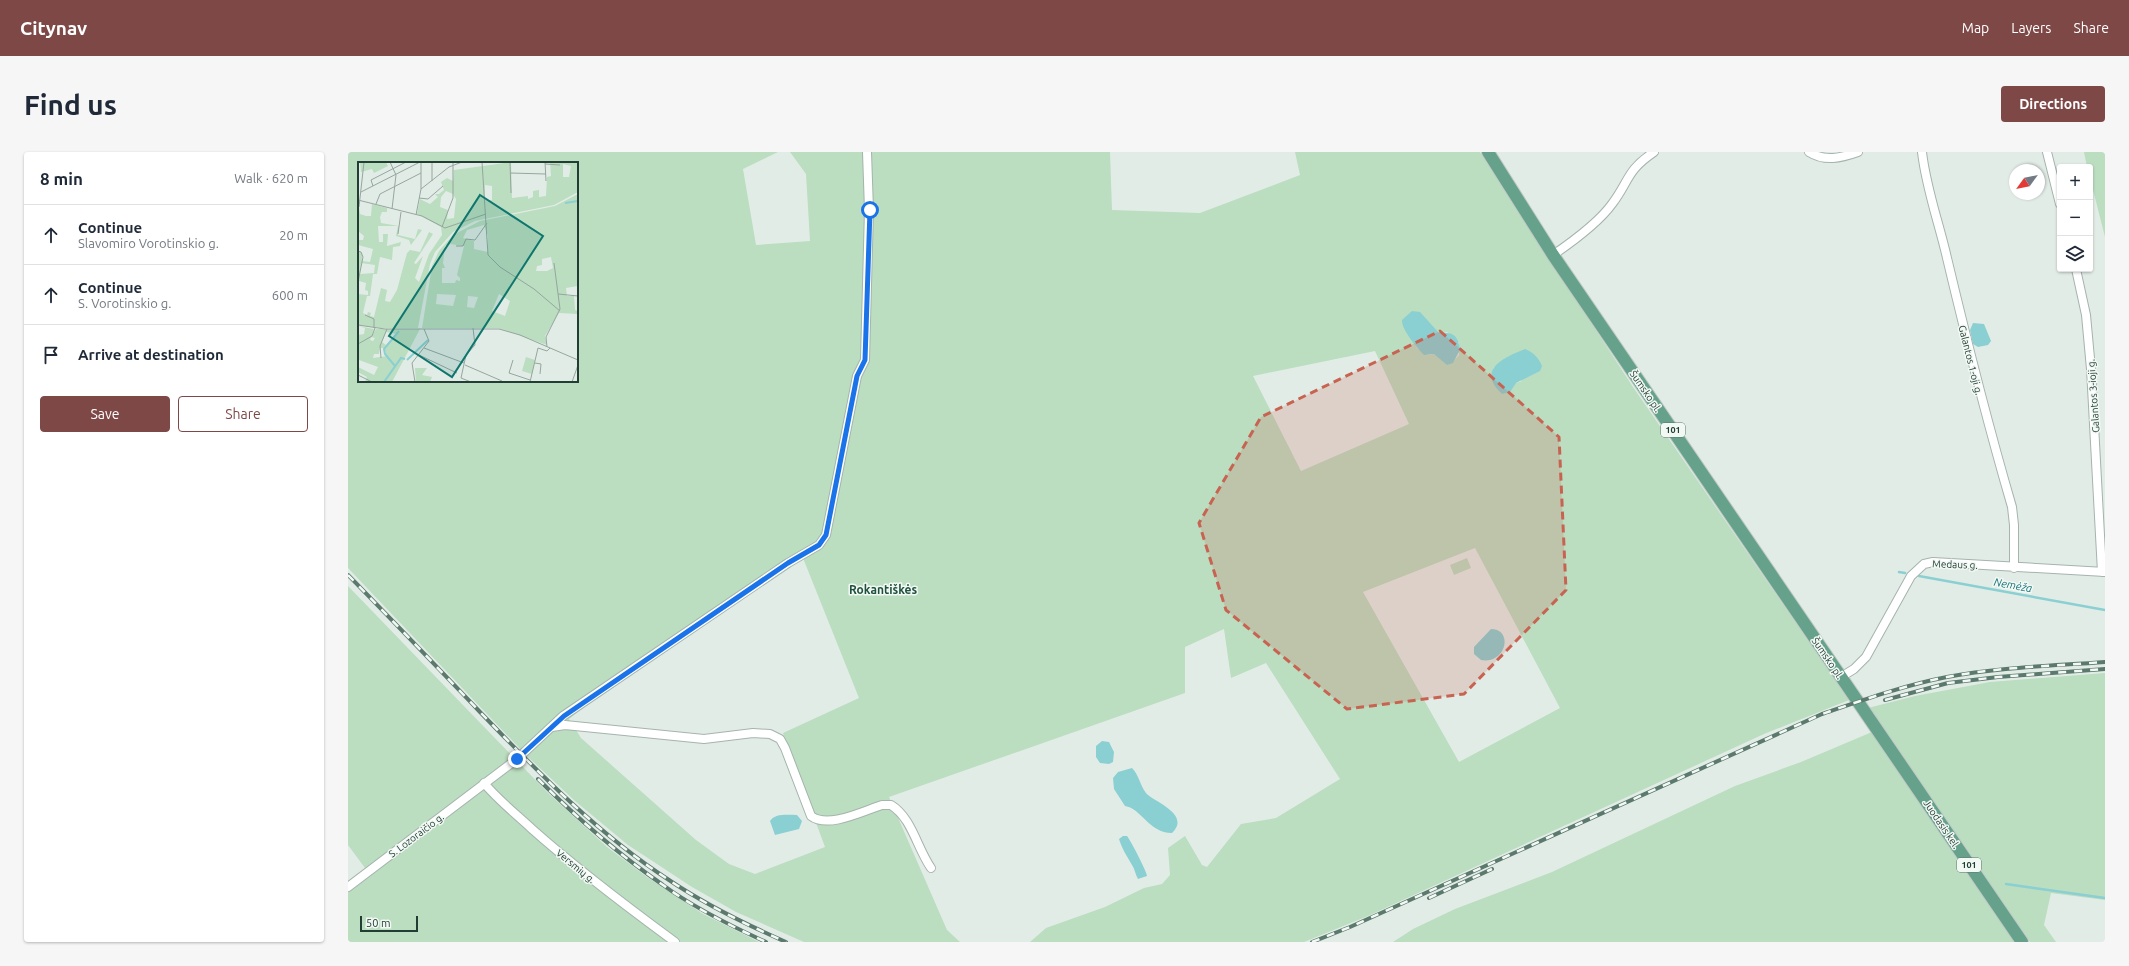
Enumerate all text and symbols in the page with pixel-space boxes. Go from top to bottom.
text: Citynav [20,17,87,39]
text: Map [1962,20,1989,36]
text: Layers [2011,20,2051,36]
text: Share [2073,20,2109,36]
button: Directions [2001,86,2105,122]
text: Find us [24,89,117,120]
inset map [358,162,578,382]
north arrow [2009,164,2045,200]
map controls [2057,164,2093,272]
button: + [2057,164,2093,200]
text: 8 min [40,169,83,188]
text: Walk · 620 m [234,171,308,185]
button: − [2057,200,2093,236]
route start [861,201,879,219]
text: Continue [78,219,142,236]
icon: ahead [40,224,62,246]
text: 20 m [279,228,308,242]
text: Slavomiro Vorotinskio g. [78,236,219,250]
button: layers [2057,236,2093,272]
text: Continue [78,279,142,296]
icon: ahead [40,284,62,306]
text: 600 m [272,288,308,302]
text: S. Vorotinskio g. [78,296,171,310]
street label: Galantos 1-oji g. [1957,324,1984,396]
icon: arrive [40,344,62,366]
text: Arrive at destination [78,346,224,363]
street label: Galantos 3-ioji g. [2085,359,2102,433]
street label: Šumsko pl. [1628,368,1664,414]
button: Save [40,396,170,432]
button: Share [178,396,308,432]
road number: 101 [1661,423,1685,437]
street label: Medaus g. [1932,558,1978,571]
water label: Nemėža [1993,576,2033,594]
district label: Rokantiškės [849,583,917,596]
street label: Šumsko pl. [1810,635,1846,681]
route end [508,750,526,768]
street label: Juodasis kel. [1921,798,1962,851]
street label: S. Lozoraičio g. [387,811,446,860]
street label: Versmių g. [554,847,597,885]
road number: 101 [1957,858,1981,872]
scale bar [360,914,418,933]
text: 50 m [366,917,390,929]

